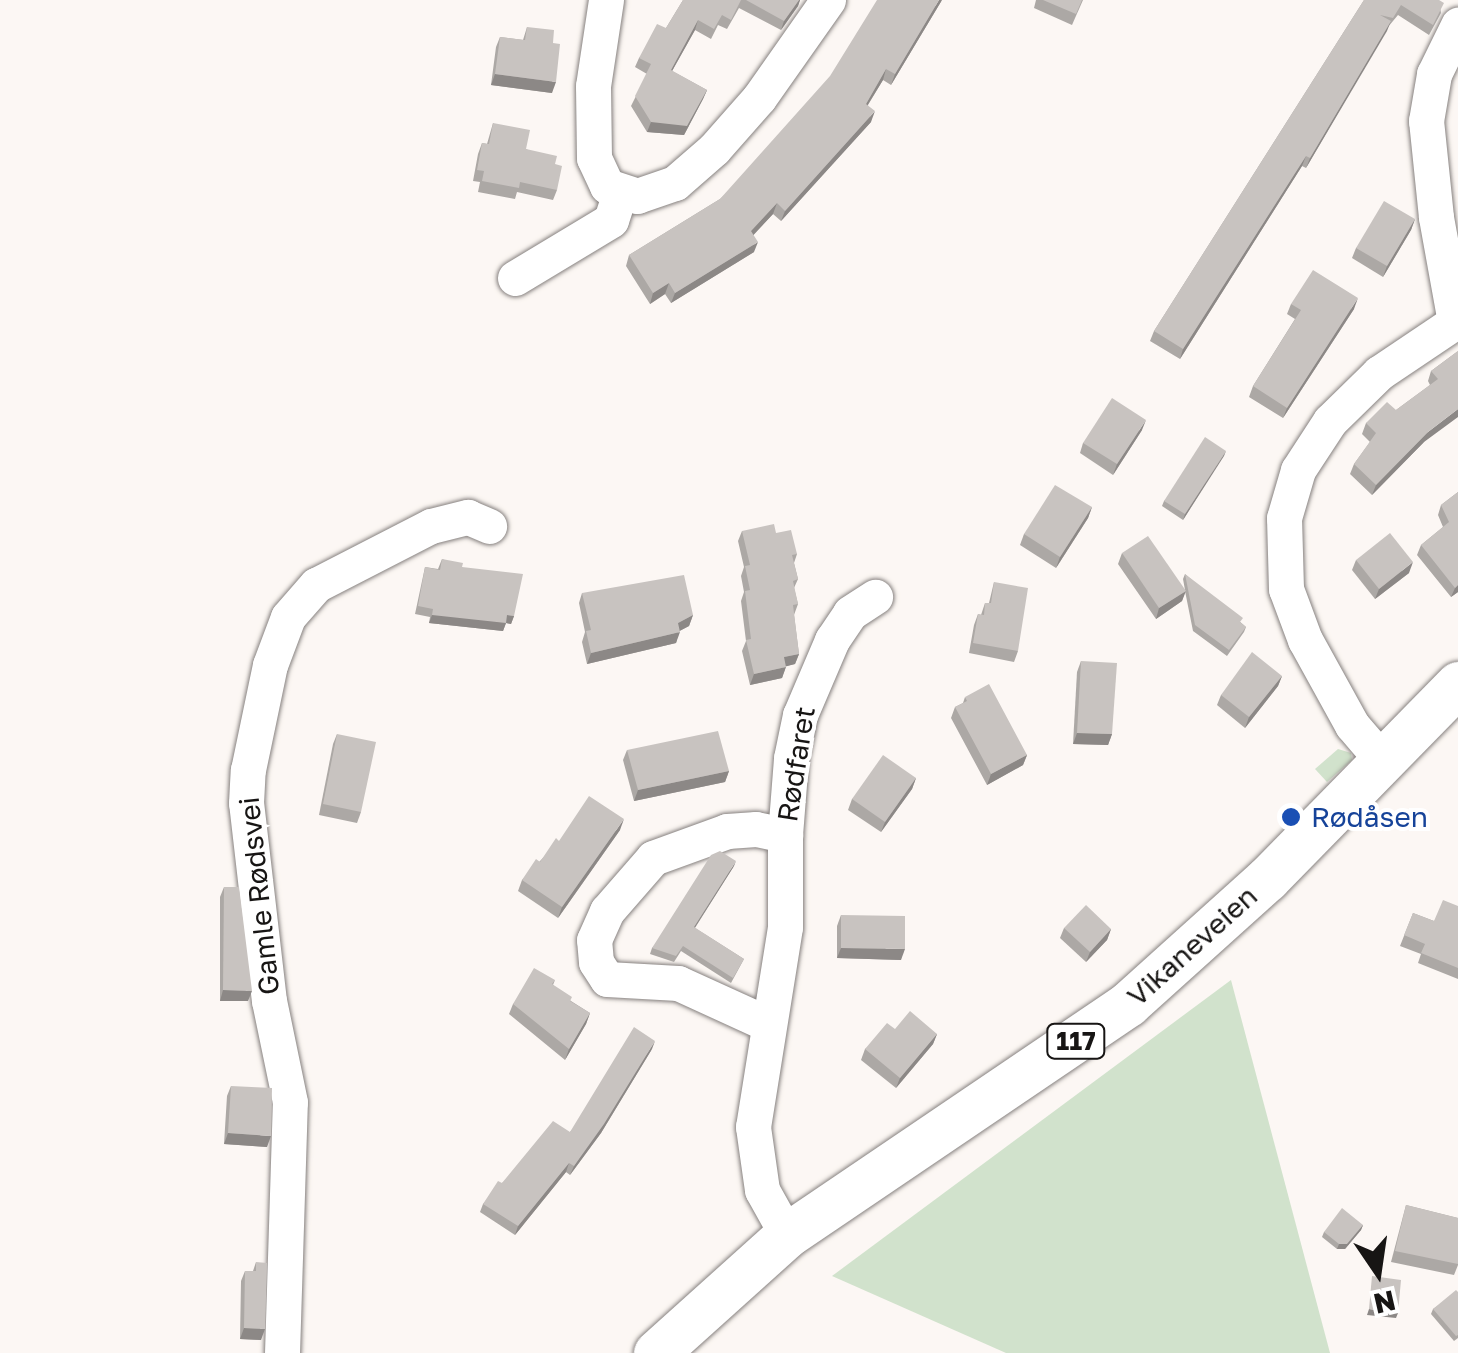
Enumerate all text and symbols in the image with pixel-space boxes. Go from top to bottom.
street label: Rødfaret [770,704,822,824]
street label: Gamle Rødsvei [232,795,286,997]
place label: Rødåsen [1311,800,1428,834]
marker: Rødåsen [1280,806,1302,828]
street label: Vikaneveien [1120,879,1264,1013]
road number: 117 [1046,1021,1106,1061]
north arrow [1328,1223,1428,1323]
text: N [1371,1284,1399,1321]

